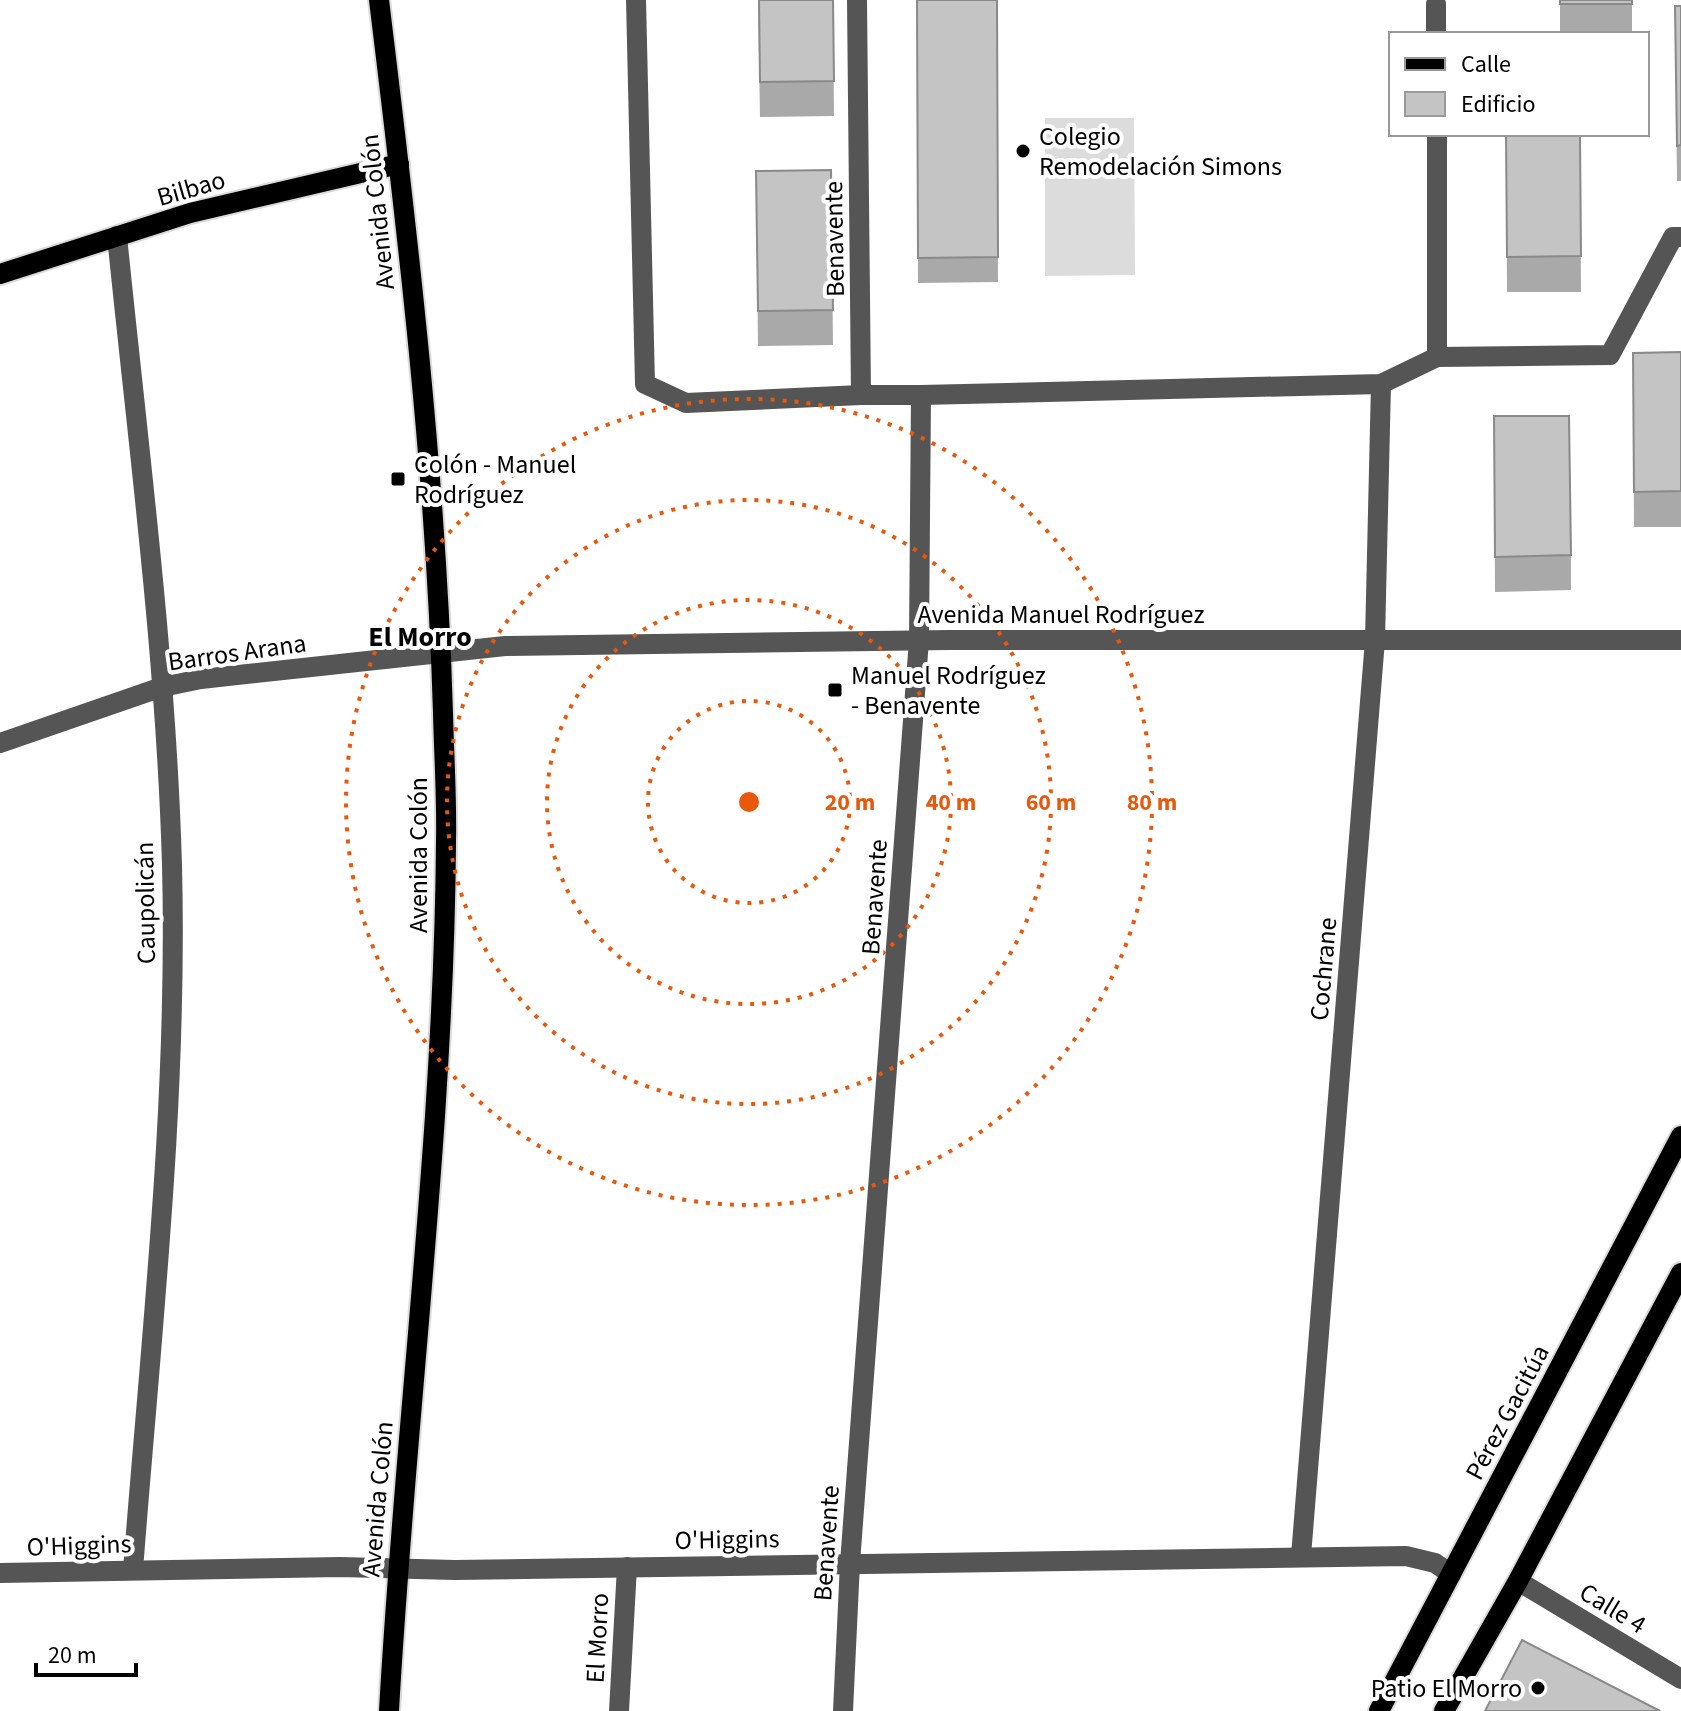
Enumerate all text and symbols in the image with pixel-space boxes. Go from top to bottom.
legend [1389,32,1649,136]
text: Calle [1461,47,1511,82]
text: Edificio [1461,87,1535,122]
place label: Colegio Remodelación Simons [1039,118,1282,185]
street label: Avenida Colón [351,132,404,292]
marker: Colegio Remodelación Simons [1014,142,1032,160]
street label: Bilbao [153,161,230,216]
street label: Benavente [815,181,854,297]
place label: Colón - Manuel Rodríguez [414,446,576,513]
marker: Colón - Manuel Rodríguez [389,470,407,488]
street label: Avenida Manuel Rodríguez [918,596,1205,633]
district label: El Morro [368,617,472,657]
street label: Barros Arana [166,624,309,681]
place label: Manuel Rodríguez - Benavente [851,657,1046,724]
marker: Manuel Rodríguez - Benavente [826,681,844,699]
street label: Avenida Colón [400,777,437,933]
text: 20 m [825,785,875,820]
text: 40 m [926,785,976,820]
text: 60 m [1026,785,1076,820]
text: 80 m [1127,785,1177,820]
centre of rings [735,788,763,816]
street label: Benavente [852,838,897,956]
street label: Caupolicán [126,841,165,965]
street label: Cochrane [1301,916,1346,1022]
street label: Pérez Gacitúa [1456,1338,1559,1486]
street label: Avenida Colón [352,1420,403,1578]
street label: Benavente [804,1484,849,1602]
street label: O'Higgins [674,1520,780,1559]
street label: O'Higgins [26,1525,132,1566]
street label: Calle 4 [1572,1574,1653,1643]
street label: El Morro [577,1592,618,1684]
scale bar [36,1627,136,1677]
text: 20 m [48,1638,97,1673]
place label: Patio El Morro [1371,1670,1522,1707]
marker: Patio El Morro [1529,1679,1547,1697]

